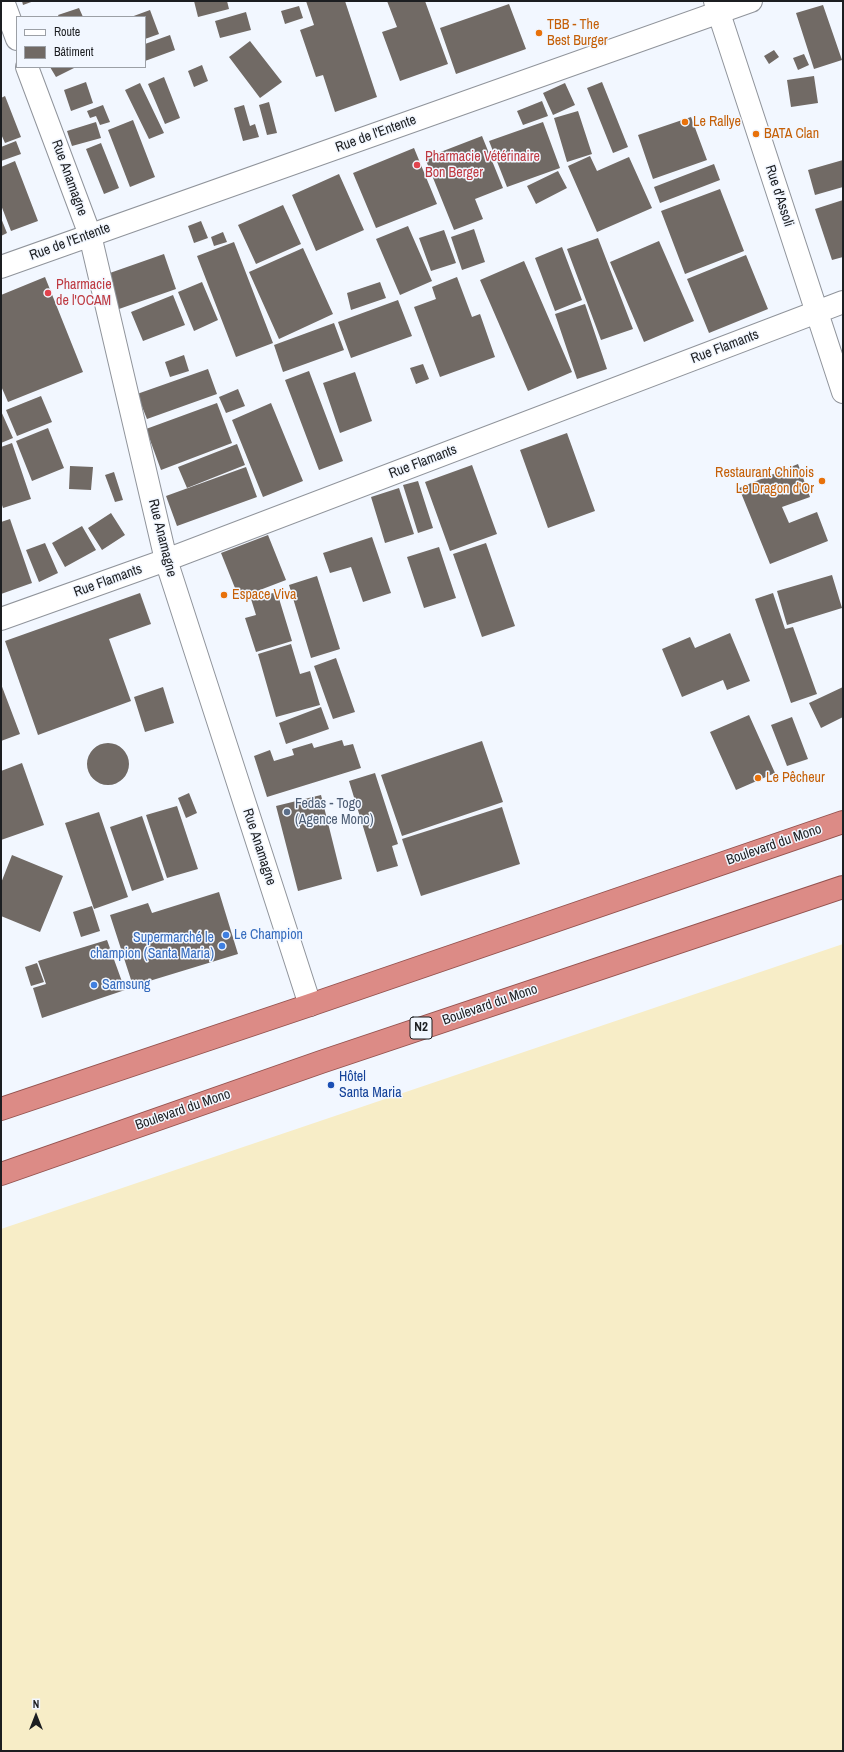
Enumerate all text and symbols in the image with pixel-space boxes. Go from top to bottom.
legend [16,16,146,68]
place label: TBB - The Best Burger [547,17,608,50]
text: Route [54,24,80,40]
marker: TBB - The Best Burger [534,28,544,38]
text: Bâtiment [54,44,93,60]
street label: Rue de l'Entente [333,112,419,156]
place label: Le Rallye [693,114,741,130]
marker: Le Rallye [680,117,690,127]
place label: BATA Clan [764,126,819,142]
marker: BATA Clan [751,129,761,139]
street label: Rue Anamagne [47,138,91,218]
place label: Pharmacie Vétérinaire Bon Berger [425,149,540,182]
marker: Pharmacie Vétérinaire Bon Berger [412,160,422,170]
street label: Rue d'Assoli [761,163,797,229]
street label: Rue de l'Entente [27,220,113,264]
place label: Pharmacie de l'OCAM [56,277,112,310]
marker: Pharmacie de l'OCAM [43,288,53,298]
street label: Rue Flamants [689,326,761,368]
street label: Rue Flamants [387,441,459,483]
place label: Restaurant Chinois Le Dragon d'Or [715,465,814,498]
marker: Restaurant Chinois Le Dragon d'Or [817,476,827,486]
street label: Rue Anamagne [144,497,180,579]
street label: Rue Flamants [72,561,144,601]
place label: Espace Viva [232,587,296,603]
marker: Espace Viva [219,590,229,600]
place label: Le Pêcheur [766,770,825,786]
marker: Le Pêcheur [753,773,763,783]
place label: Fedas - Togo (Agence Mono) [295,796,373,828]
street label: Rue Anamagne [239,806,279,888]
marker: Fedas - Togo (Agence Mono) [282,807,292,817]
street label: Boulevard du Mono [724,821,824,869]
place label: Le Champion [234,927,303,943]
place label: Supermarché le champion (Santa Maria) [90,930,214,962]
marker: Le Champion [221,930,231,940]
marker: Supermarché le champion (Santa Maria) [217,941,227,951]
place label: Samsung [102,977,150,993]
marker: Samsung [89,980,99,990]
street label: Boulevard du Mono [440,981,540,1029]
road number: N2 [410,1017,432,1039]
place label: Hôtel Santa Maria [339,1069,402,1102]
marker: Hôtel Santa Maria [326,1080,336,1090]
street label: Boulevard du Mono [133,1086,233,1134]
north arrow [16,1696,56,1736]
text: N [33,1697,39,1711]

